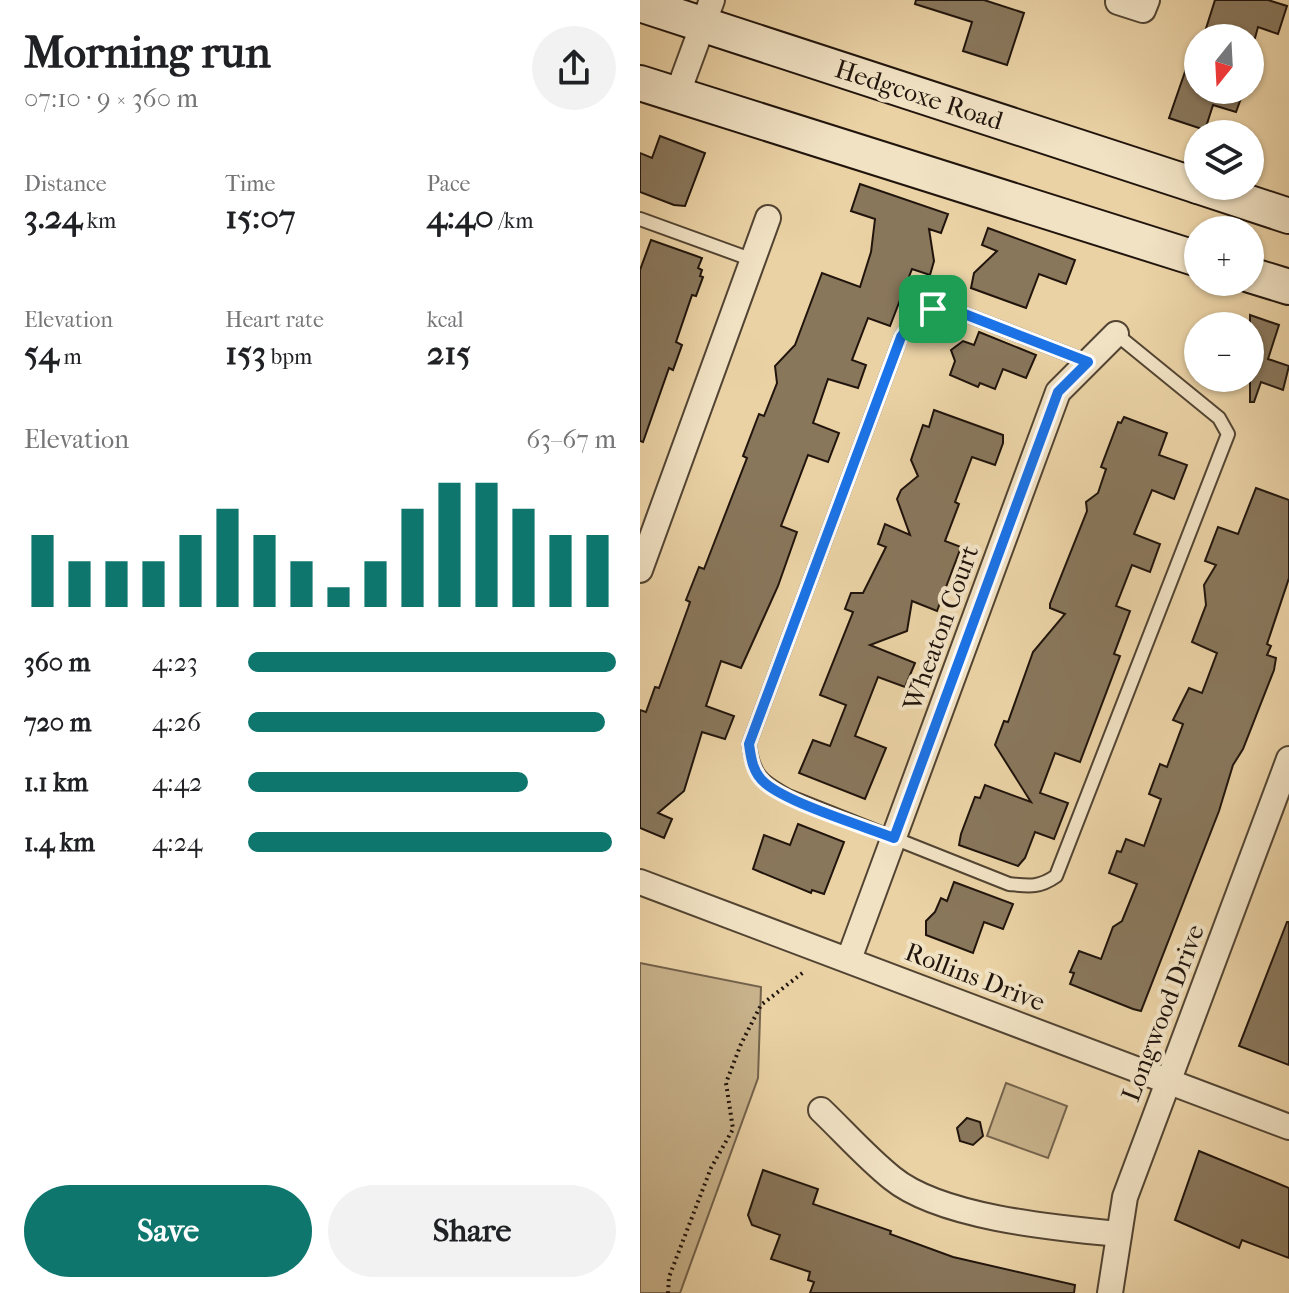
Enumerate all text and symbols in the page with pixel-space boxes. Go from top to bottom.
north arrow [1184,24,1264,104]
map controls [1184,24,1264,392]
button: share [532,26,616,110]
text: Morning run [24,27,271,78]
street label: Hedgcoxe Road [831,53,1008,137]
text: 07:10 · 9 × 360 m [24,83,198,114]
button: layers [1184,120,1264,200]
text: Distance [24,171,107,197]
text: Time [225,171,275,197]
text: Pace [427,171,470,197]
text: 3.24 [24,197,82,237]
text: 15:07 [225,197,295,237]
text: 4:40 [427,197,494,237]
text: km [82,208,116,234]
text: /km [494,208,534,234]
button: + [1184,216,1264,296]
pin [899,275,967,343]
icon: arrive [911,287,955,331]
text: Elevation [24,307,113,333]
text: Heart rate [225,307,324,333]
text: kcal [427,307,464,333]
button: − [1184,312,1264,392]
text: 54 [24,333,59,373]
text: 153 [225,333,266,373]
text: 215 [427,333,471,373]
text: m [59,344,82,370]
text: bpm [266,344,312,370]
text: Elevation [24,424,129,455]
text: 63–67 m [526,424,616,455]
street label: Wheaton Court [896,541,985,716]
text: 360 m [24,647,90,678]
text: 4:23 [152,647,198,678]
text: 720 m [24,707,91,738]
text: 4:26 [152,707,201,738]
text: 1.1 km [24,767,88,798]
text: 4:42 [152,767,202,798]
text: 1.4 km [24,827,95,858]
text: 4:24 [152,827,202,858]
street label: Longwood Drive [1115,920,1211,1106]
street label: Rollins Drive [901,936,1049,1018]
button: Save [24,1185,312,1277]
button: Share [328,1185,616,1277]

